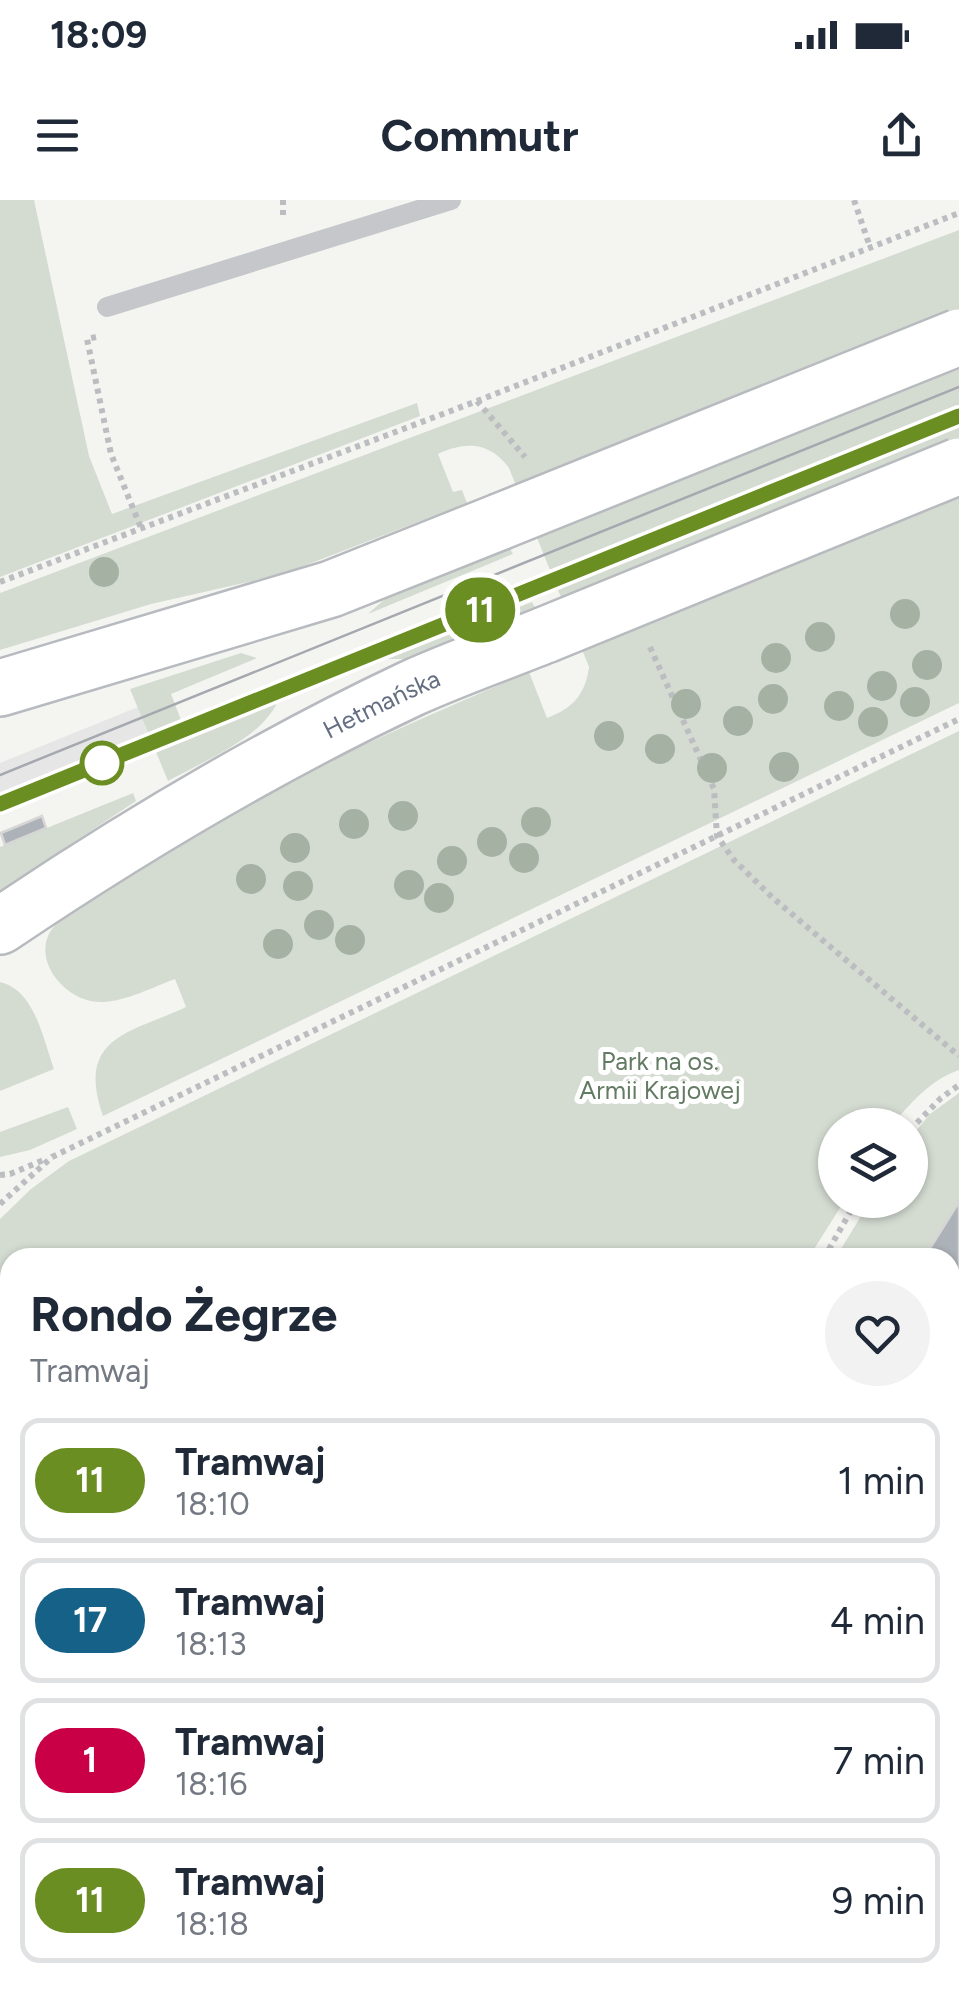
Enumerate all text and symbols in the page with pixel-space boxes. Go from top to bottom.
text: 18:09 [50,12,147,58]
icon: menu [30,108,85,163]
text: Commutr [381,108,578,162]
icon: share [874,108,929,163]
line badge: 11 [435,578,525,642]
text: 11 [465,589,495,631]
street label: Hetmańska [318,663,444,745]
unlabelled marker [81,742,123,784]
park label: Park na os. Armii Krajowej [579,1046,741,1105]
map controls [818,1108,928,1218]
button: layers [818,1108,928,1218]
button: heart [825,1281,930,1386]
text: Rondo Żegrze [30,1285,337,1343]
text: Tramwaj [30,1352,150,1390]
text: Tramwaj [175,1439,325,1485]
text: 1 min [838,1458,925,1504]
text: 11 [75,1459,105,1501]
text: 18:10 [175,1485,250,1523]
text: Tramwaj [175,1579,325,1625]
text: 4 min [830,1598,925,1644]
text: 17 [73,1599,107,1641]
text: 18:13 [175,1625,247,1663]
text: Tramwaj [175,1719,325,1765]
text: 7 min [833,1738,925,1784]
text: 1 [83,1739,97,1781]
text: 18:16 [175,1765,247,1803]
text: Tramwaj [175,1859,325,1905]
text: 9 min [832,1878,925,1924]
text: 11 [75,1879,105,1921]
text: 18:18 [175,1905,249,1943]

